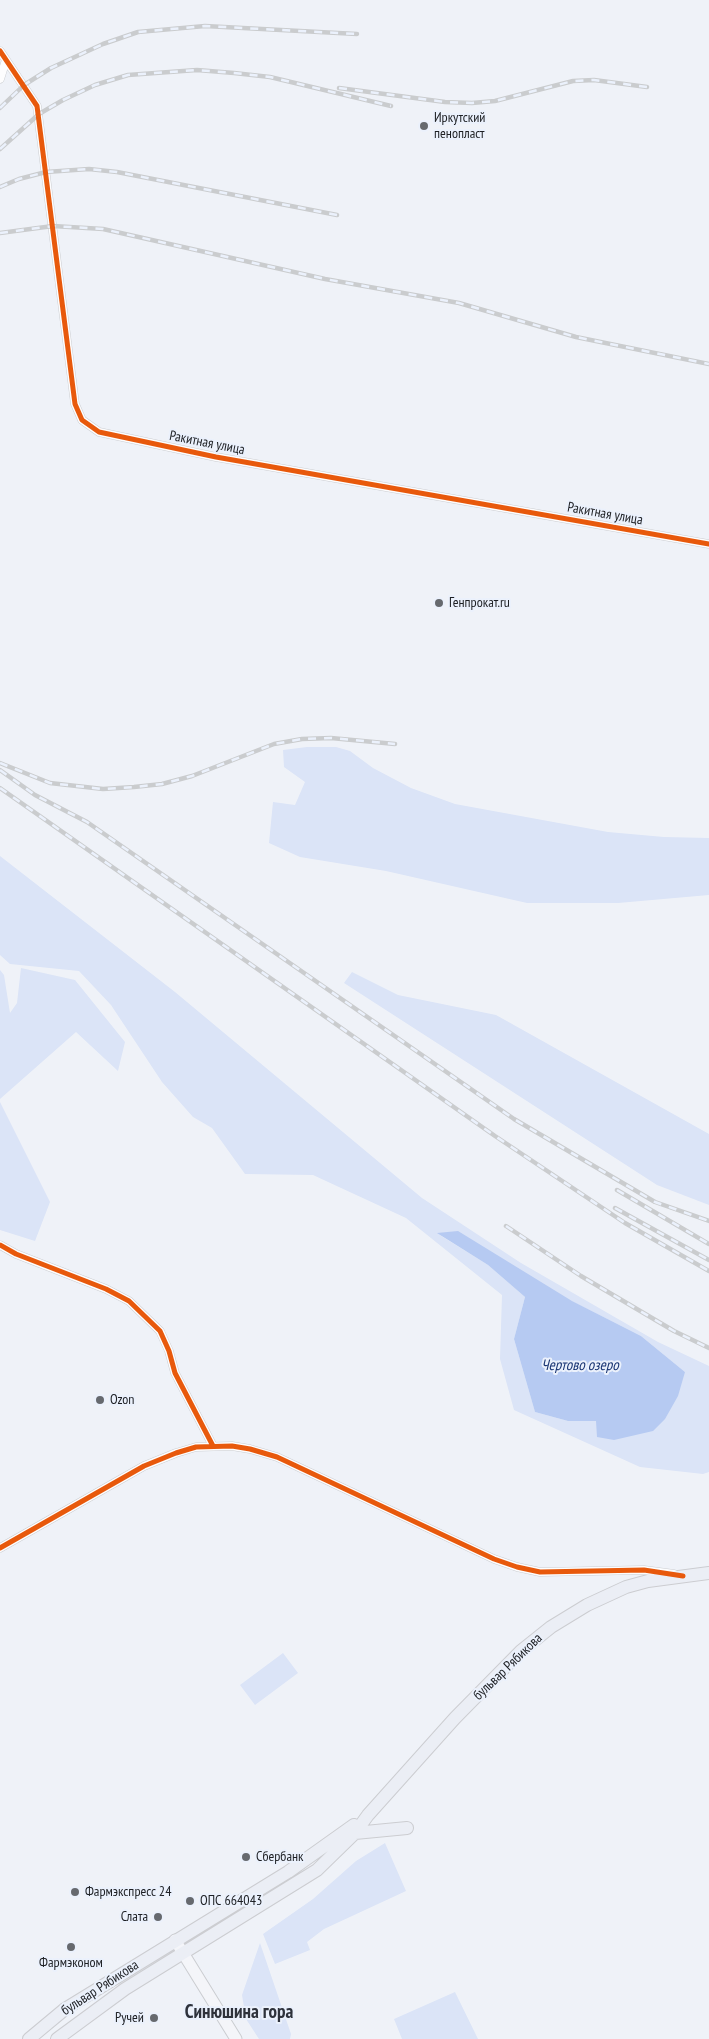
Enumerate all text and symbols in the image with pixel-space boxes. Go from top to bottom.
place label: Иркутский пенопласт [434,110,485,142]
marker: Иркутский пенопласт [418,120,430,132]
street label: Ракитная улица [168,427,246,459]
street label: Ракитная улица [566,499,644,529]
place label: Генпрокат.ru [449,595,510,611]
marker: Генпрокат.ru [433,597,445,609]
water label: Чертово озеро [541,1357,619,1375]
place label: Ozon [110,1392,135,1408]
marker: Ozon [94,1394,106,1406]
street label: бульвар Рябикова [470,1630,546,1704]
place label: Сбербанк [256,1849,303,1865]
marker: Сбербанк [240,1851,252,1863]
place label: Фармэкспресс 24 [85,1884,171,1900]
marker: Фармэкспресс 24 [69,1886,81,1898]
place label: ОПС 664043 [200,1893,262,1909]
marker: ОПС 664043 [184,1895,196,1907]
place label: Слата [121,1909,148,1925]
marker: Слата [152,1911,164,1923]
marker: Фармэконом [65,1941,77,1953]
place label: Фармэконом [39,1955,103,1971]
street label: бульвар Рябикова [58,1957,142,2019]
district label: Синюшина гора [185,2002,293,2024]
place label: Ручей [115,2010,144,2026]
marker: Ручей [148,2012,160,2024]

